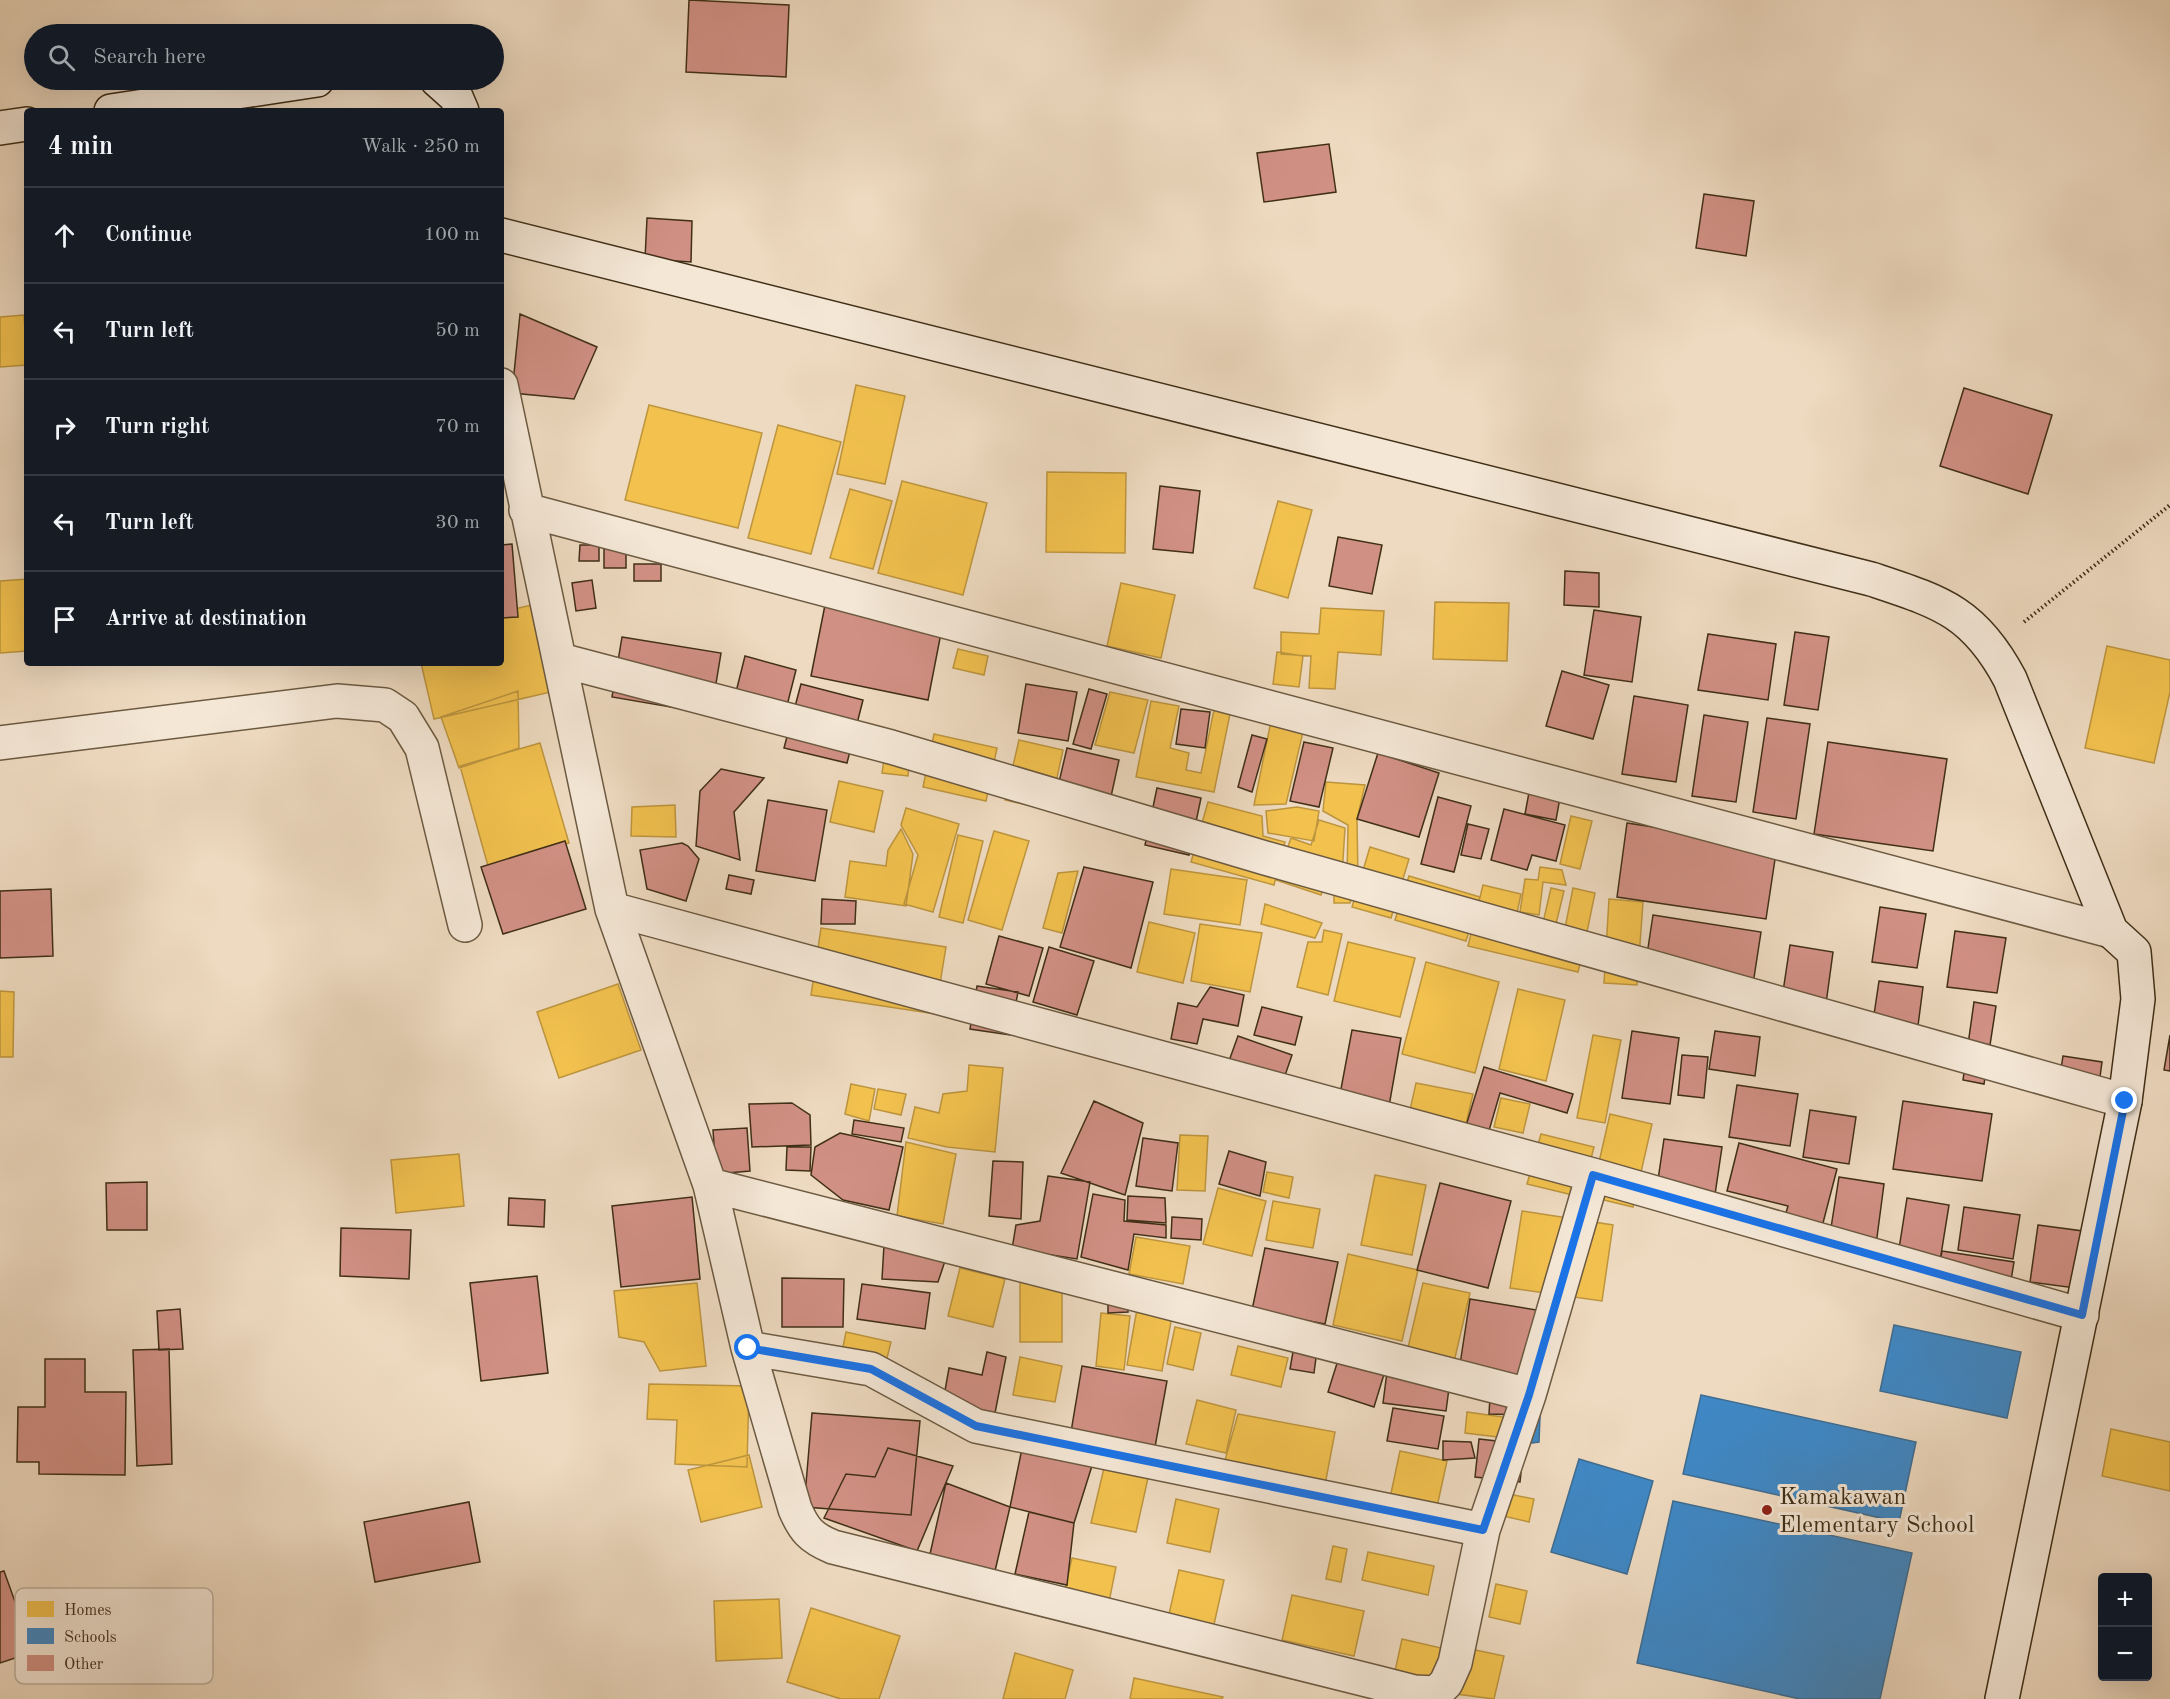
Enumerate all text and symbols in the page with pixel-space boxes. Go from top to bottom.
search box [24,24,504,90]
icon: search [45,41,78,74]
text: Search here [93,46,206,68]
text: 4 min [48,134,113,160]
text: Walk · 250 m [361,137,480,157]
icon: ahead [48,219,81,252]
text: Continue [105,224,192,246]
text: 100 m [424,225,480,245]
icon: left [48,315,81,348]
text: Turn left [105,320,194,342]
text: 50 m [435,321,480,341]
icon: right [48,411,81,444]
text: Turn right [105,416,209,438]
text: 70 m [435,417,480,437]
icon: left [48,507,81,540]
text: Turn left [105,512,194,534]
text: 30 m [435,513,480,533]
icon: arrive [48,603,81,636]
text: Arrive at destination [105,608,307,630]
route end [2111,1087,2137,1113]
route start [734,1334,760,1360]
place label: Kamakawan Elementary School [1779,1486,1974,1538]
marker: Kamakawan Elementary School [1760,1503,1774,1517]
map controls [2098,1573,2152,1681]
button: + [2098,1573,2152,1627]
legend [15,1588,213,1684]
text: Homes [64,1603,112,1619]
button: − [2098,1627,2152,1681]
text: Schools [64,1630,117,1646]
text: Other [64,1657,104,1673]

